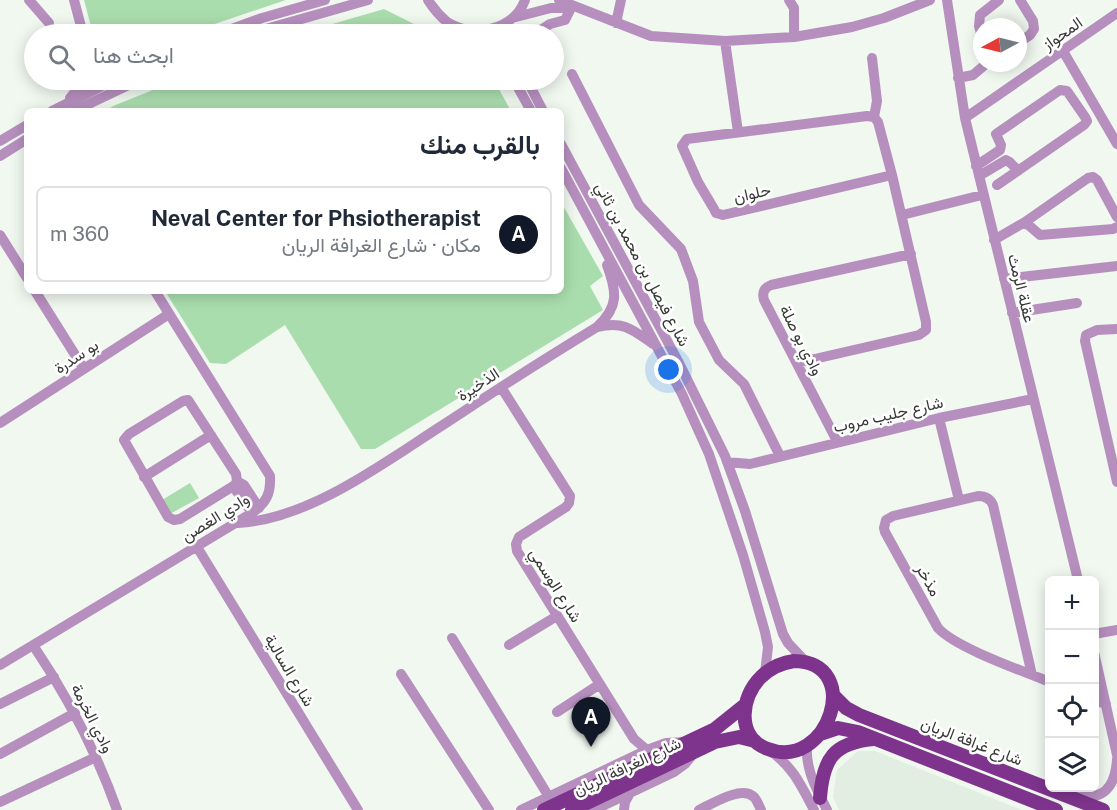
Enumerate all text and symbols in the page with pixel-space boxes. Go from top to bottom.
street label: المحواز [1038,13,1087,55]
north arrow [973,18,1027,72]
search box [24,24,564,90]
icon: search [45,41,78,74]
text: ابحث هنا [93,42,174,68]
text: بالقرب منك [420,129,540,160]
street label: شارع فيصل بن محمد بن ثاني [588,179,694,351]
street label: حلوان [732,180,773,208]
text: Neval Center for Phsiotherapist [151,205,481,231]
text: 360 m [50,222,109,246]
text: A [511,222,526,246]
text: مكان · شارع الغرافة الريان [282,233,481,257]
street label: عقلة الرمث [1003,252,1039,325]
street label: وادي بو صلة [772,302,827,380]
street label: بو سدرة [51,335,102,378]
your location [654,355,683,384]
street label: الذخيرة [454,364,503,406]
street label: شارع جليب مروب [831,393,945,438]
street label: وادي الغصن [178,489,255,549]
street label: شارع الوسمي [522,545,586,628]
street label: مذخر [911,560,945,600]
map controls [1045,576,1099,792]
button: + [1045,576,1099,630]
button: − [1045,630,1099,684]
street label: شارع السالية [259,631,319,711]
street label: وادي الخرمة [64,681,118,758]
button: locate [1045,684,1099,738]
pin: A [572,698,610,747]
street label: شارع غرافة الريان [918,713,1025,771]
street label: شارع الغرافة الريان [570,733,685,801]
button: layers [1045,738,1099,792]

